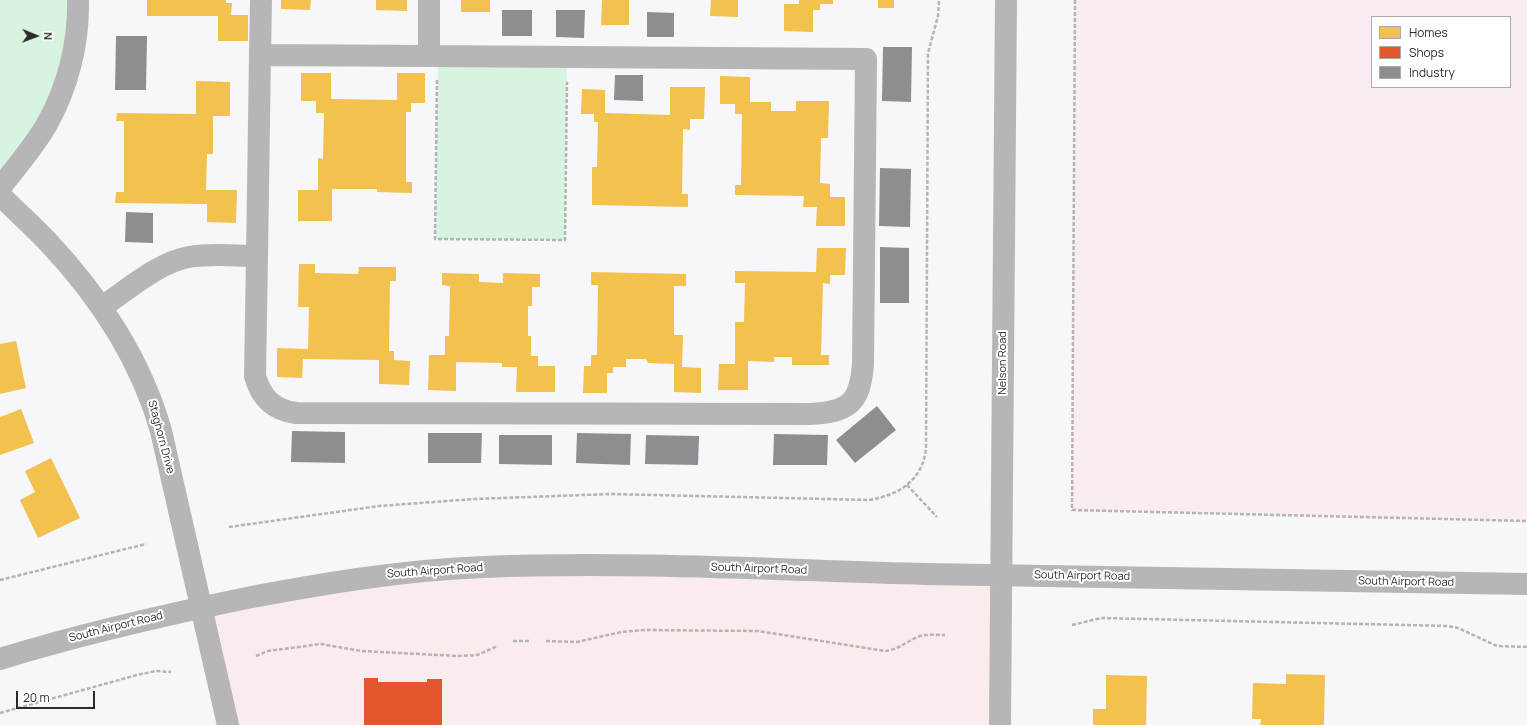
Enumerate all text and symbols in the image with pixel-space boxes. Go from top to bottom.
north arrow [16,16,56,56]
legend [1371,16,1511,88]
text: Homes [1409,24,1448,41]
text: N [41,32,56,40]
text: Shops [1409,44,1444,61]
text: Industry [1409,64,1455,81]
street label: Nelson Road [996,331,1010,395]
street label: Staghorn Drive [145,399,177,475]
street label: South Airport Road [387,561,483,581]
street label: South Airport Road [711,561,807,577]
street label: South Airport Road [1034,569,1130,583]
street label: South Airport Road [1358,575,1454,589]
street label: South Airport Road [68,609,164,645]
scale bar [18,683,97,709]
text: 20 m [23,689,50,706]

